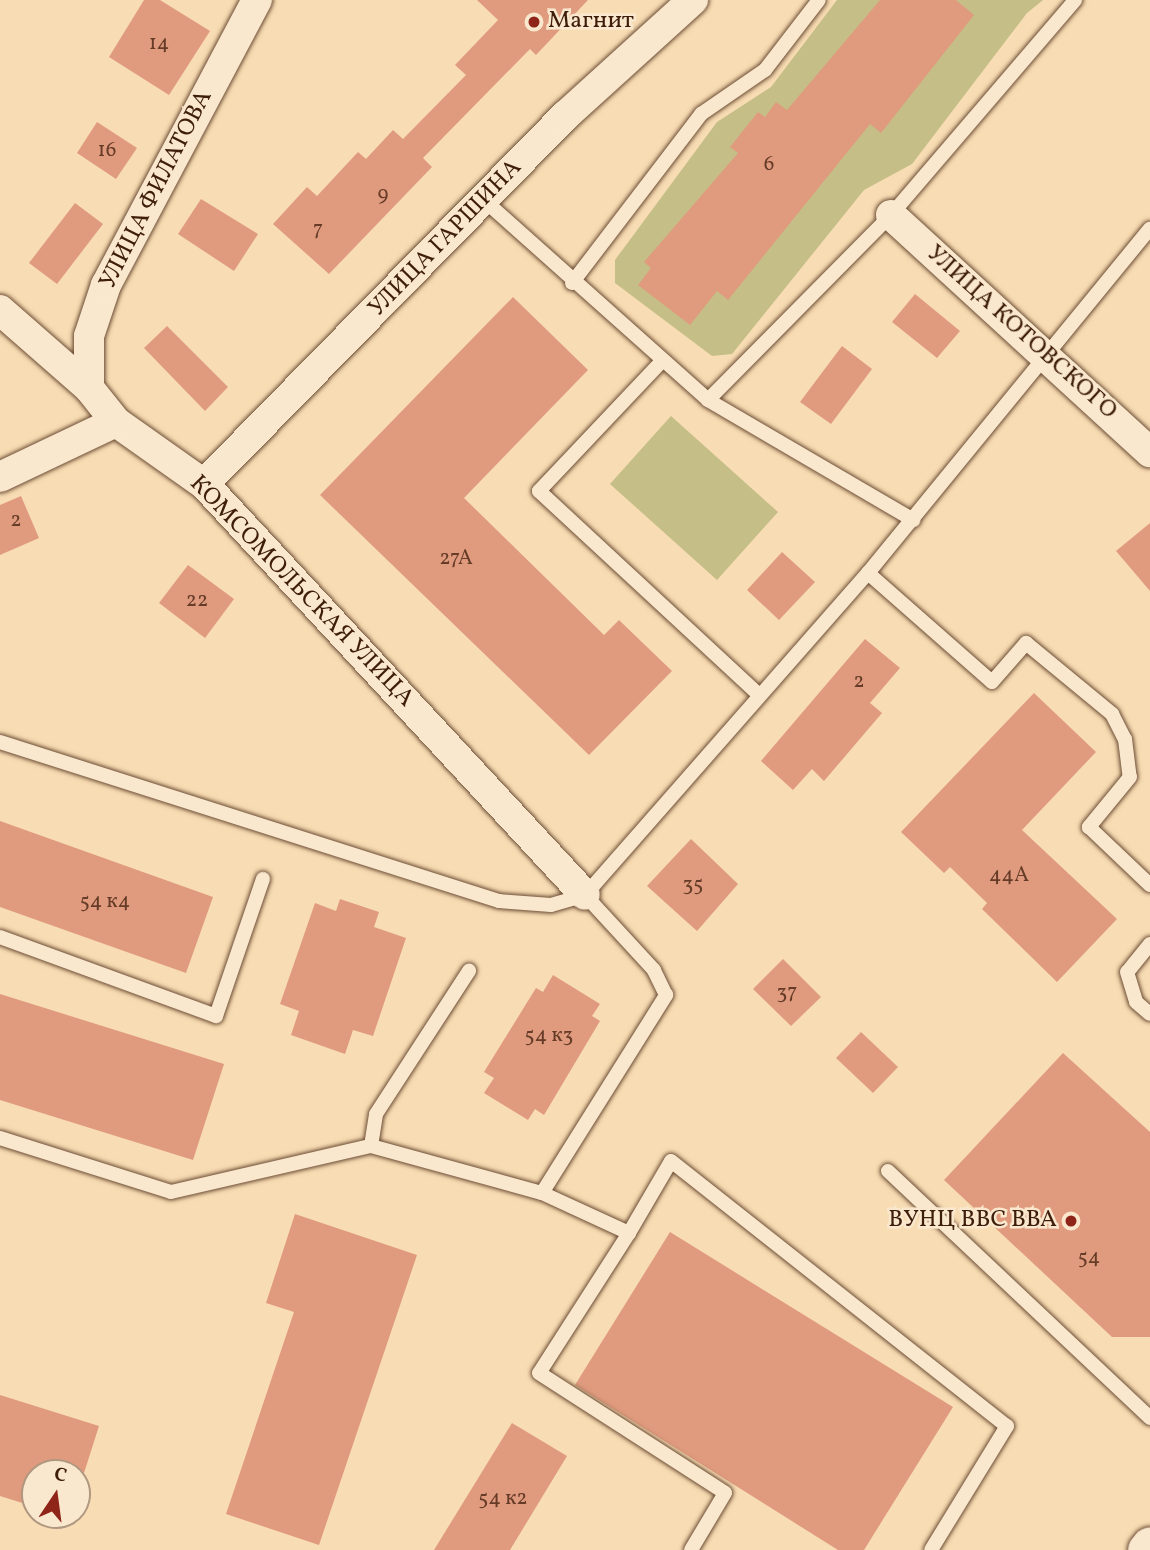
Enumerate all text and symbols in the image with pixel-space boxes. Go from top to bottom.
place label: Магнит [548,8,634,36]
marker: Магнит [526,14,542,30]
house number: 14 [149,31,169,57]
street label: УЛИЦА ФИЛАТОВА [94,86,220,294]
house number: 16 [98,138,116,164]
house number: 6 [764,152,774,178]
street label: УЛИЦА ГАРШИНА [363,154,529,324]
house number: 9 [378,182,388,208]
house number: 7 [313,217,323,243]
street label: УЛИЦА КОТОВСКОГО [920,240,1122,426]
street label: КОМСОМОЛЬСКАЯ УЛИЦА [183,470,419,714]
house number: 2 [10,508,22,534]
house number: 27А [439,546,473,572]
house number: 22 [186,588,208,614]
house number: 2 [853,669,865,695]
house number: 44А [989,863,1029,889]
house number: 35 [683,872,703,898]
house number: 54 к4 [80,889,130,915]
house number: 37 [777,980,797,1006]
house number: 54 к3 [525,1023,573,1049]
place label: ВУНЦ ВВС ВВА [888,1207,1057,1235]
marker: ВУНЦ ВВС ВВА [1063,1213,1079,1229]
house number: 54 [1078,1245,1100,1271]
north arrow [21,1459,91,1529]
text: С [51,1461,69,1490]
house number: 54 к2 [478,1486,528,1512]

